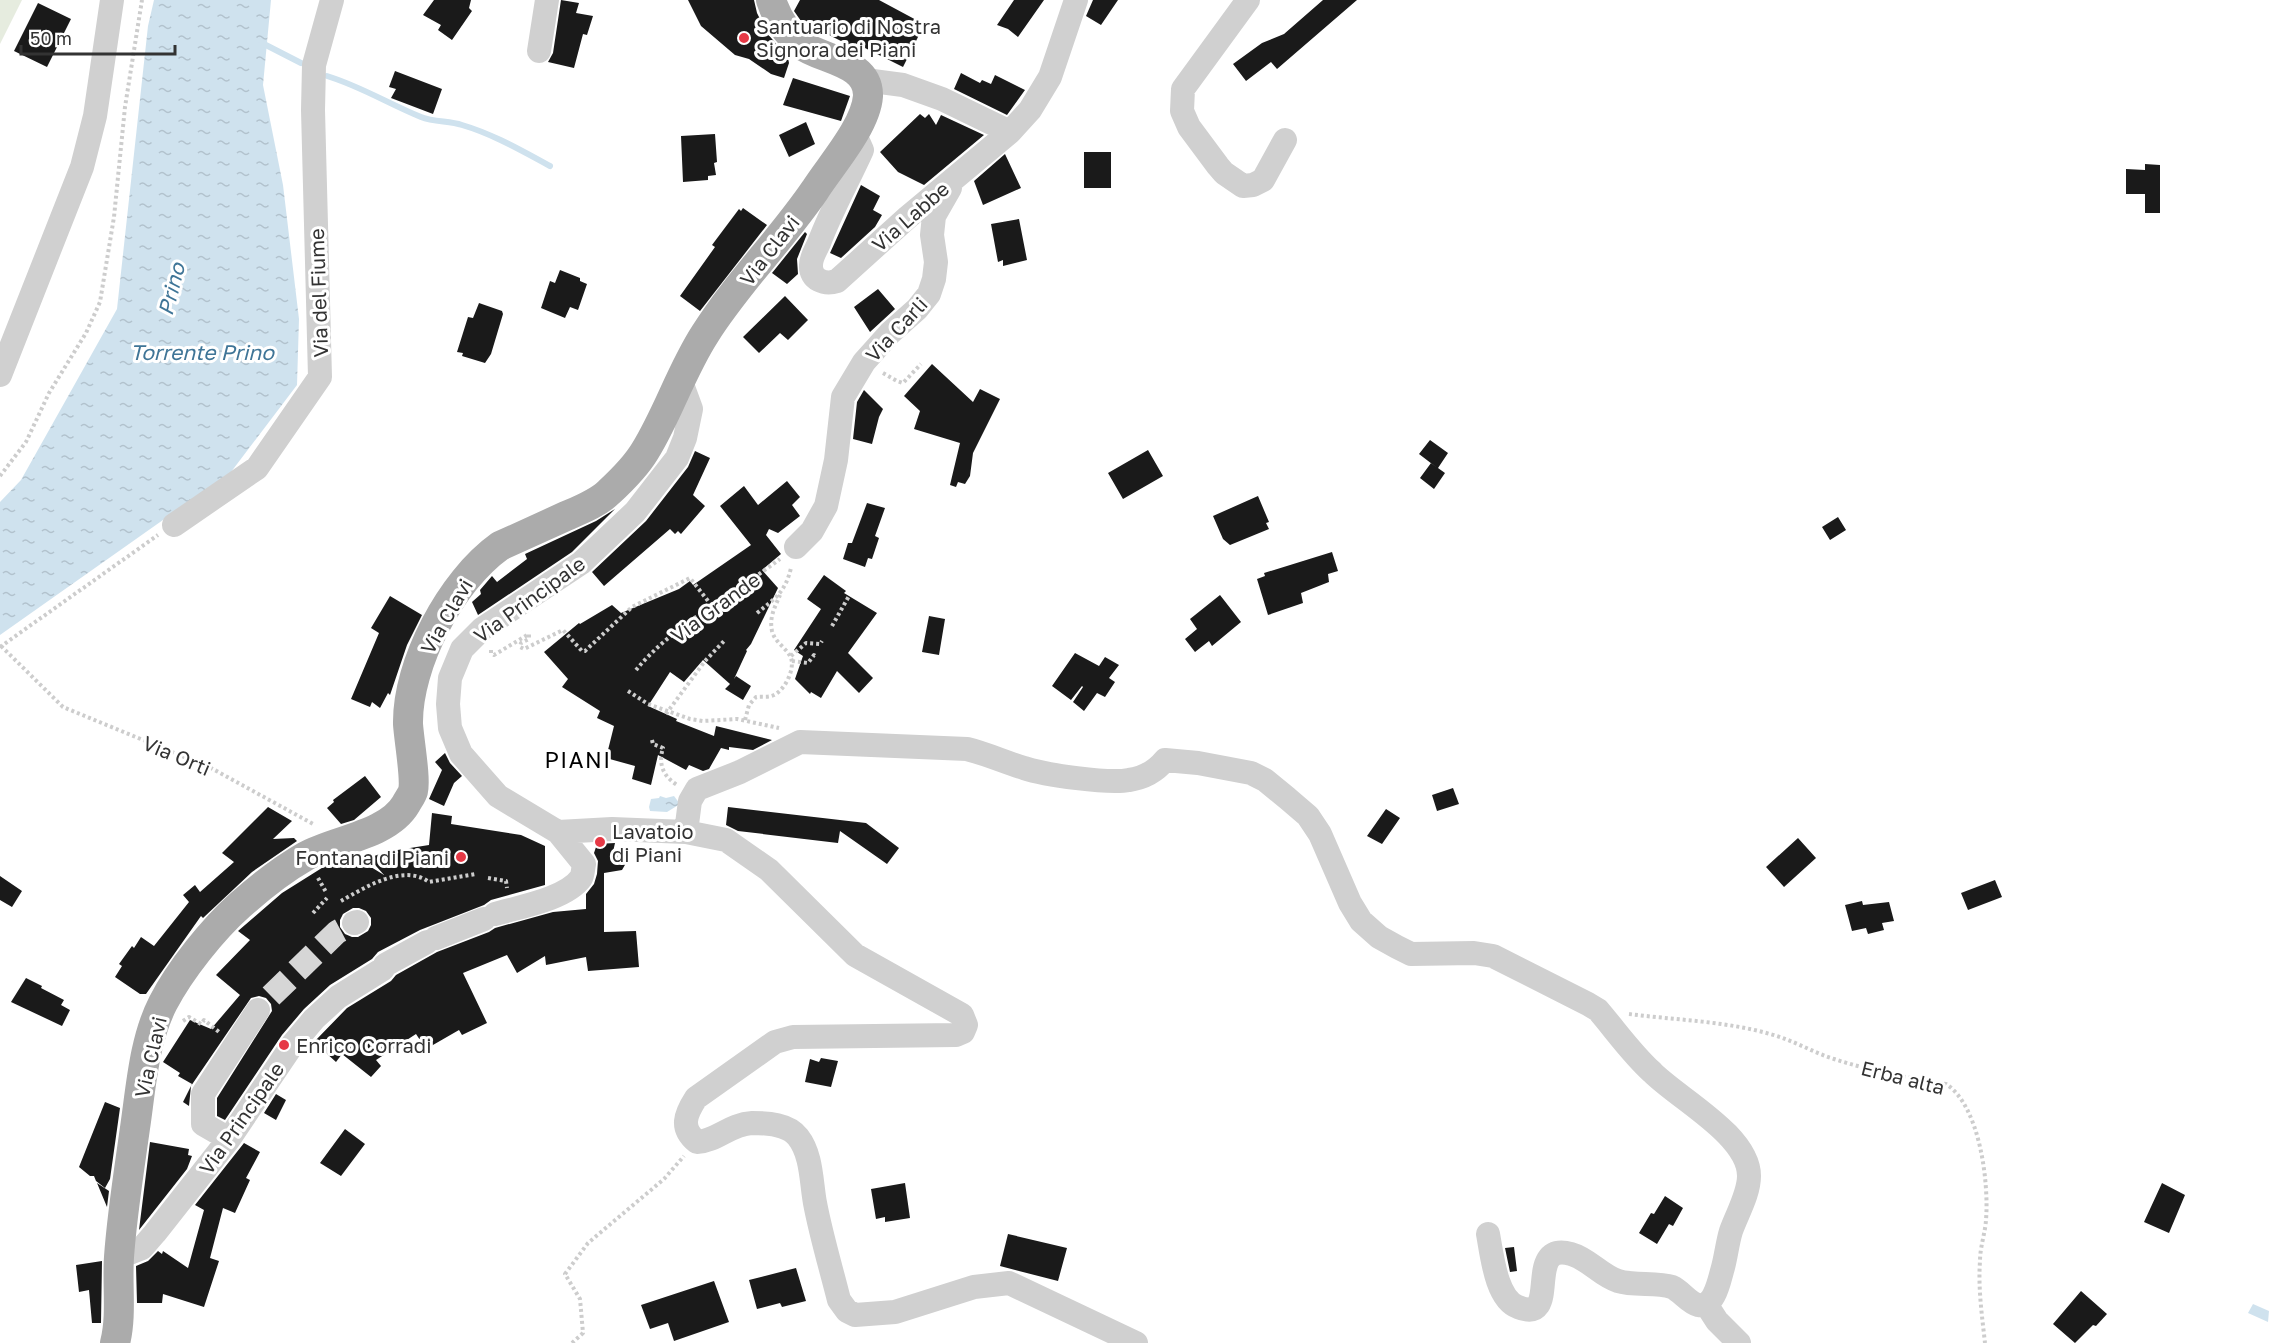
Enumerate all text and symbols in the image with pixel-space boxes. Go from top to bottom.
place label: Santuario di Nostra Signora dei Piani [756,14,941,61]
scale bar [21,18,176,56]
text: 50 m [30,27,72,49]
marker: Santuario di Nostra Signora dei Piani [737,31,751,45]
street label: Via Labbe [867,176,953,256]
street label: Via Clavi [734,210,804,290]
street label: Via del Fiume [304,228,332,358]
water label: Prino [152,259,190,318]
street label: Via Carli [860,292,932,366]
water label: Torrente Prino [130,339,275,365]
street label: Via Principale [469,551,589,647]
street label: Via Grande [666,567,764,647]
street label: Via Clavi [415,574,477,658]
street label: Via Orti [139,730,215,780]
district label: PIANI [544,746,612,773]
place label: Lavatoio di Piani [612,819,694,866]
marker: Lavatoio di Piani [593,835,607,849]
place label: Fontana di Piani [295,845,449,869]
marker: Fontana di Piani [454,850,468,864]
street label: Via Clavi [129,1014,171,1100]
place label: Enrico Corradi [296,1033,432,1057]
marker: Enrico Corradi [277,1038,291,1052]
street label: Erba alta [1859,1055,1947,1099]
street label: Via Principale [194,1057,288,1179]

